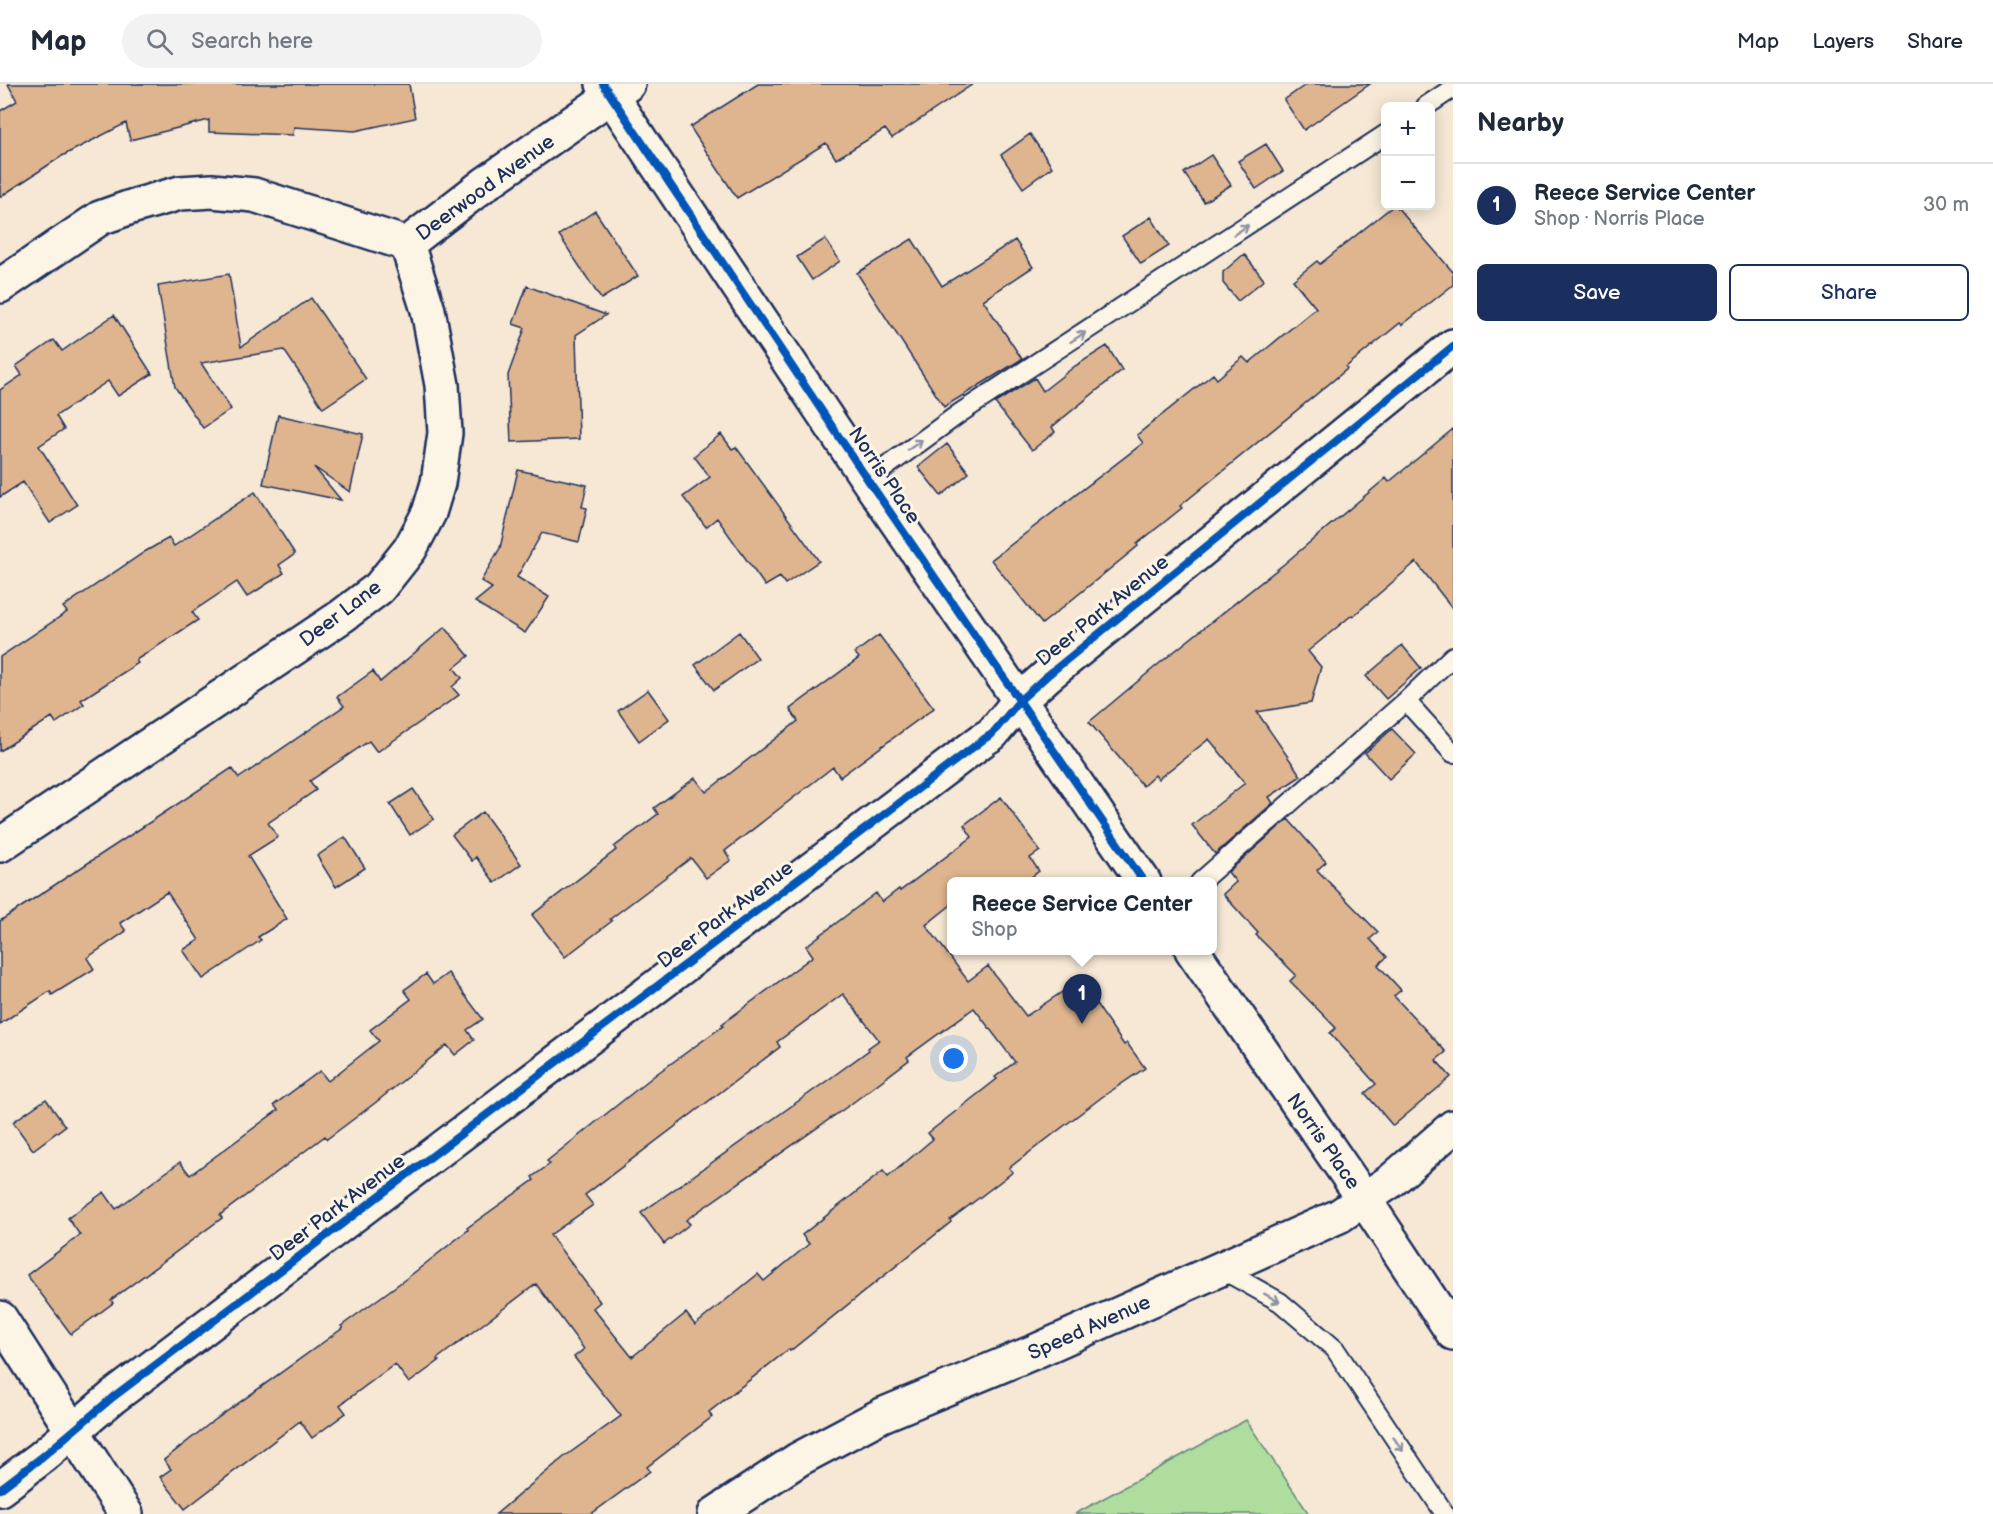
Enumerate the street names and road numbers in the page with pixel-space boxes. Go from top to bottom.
street label: Deerwood Avenue [412,129,560,246]
street label: Norris Place [843,423,925,529]
street label: Deer Park Avenue [1032,550,1174,671]
street label: Deer Lane [295,575,386,652]
street label: Deer Park Avenue [653,856,798,974]
street label: Norris Place [1281,1089,1365,1194]
street label: Deer Park Avenue [265,1149,410,1267]
street label: Speed Avenue [1025,1290,1154,1366]

